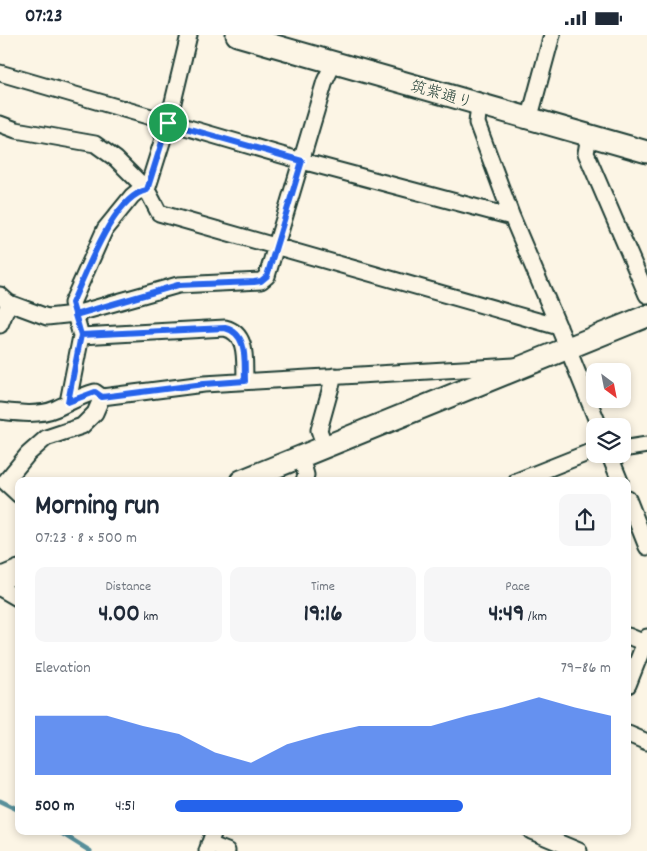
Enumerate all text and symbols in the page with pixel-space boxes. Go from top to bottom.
text: 07:23 [25,4,63,31]
street label: 筑紫通り [407,76,475,115]
pin [147,102,189,144]
icon: arrive [154,109,182,137]
north arrow [586,363,631,407]
map controls [586,363,631,463]
button: layers [586,418,631,463]
text: Morning run [35,488,159,528]
button: share [559,494,611,546]
text: 07:23 · 8 × 500 m [35,527,137,550]
text: Distance [105,577,151,597]
text: Time [311,577,335,597]
text: Pace [505,577,530,597]
text: 4.00 [98,597,140,633]
text: 19:16 [304,597,342,633]
text: 4:49 [488,597,525,633]
text: km [140,607,159,627]
text: /km [525,607,547,627]
text: Elevation [35,657,91,680]
text: 79–86 m [561,657,611,680]
text: 500 m [35,795,75,818]
text: 4:51 [115,795,135,818]

